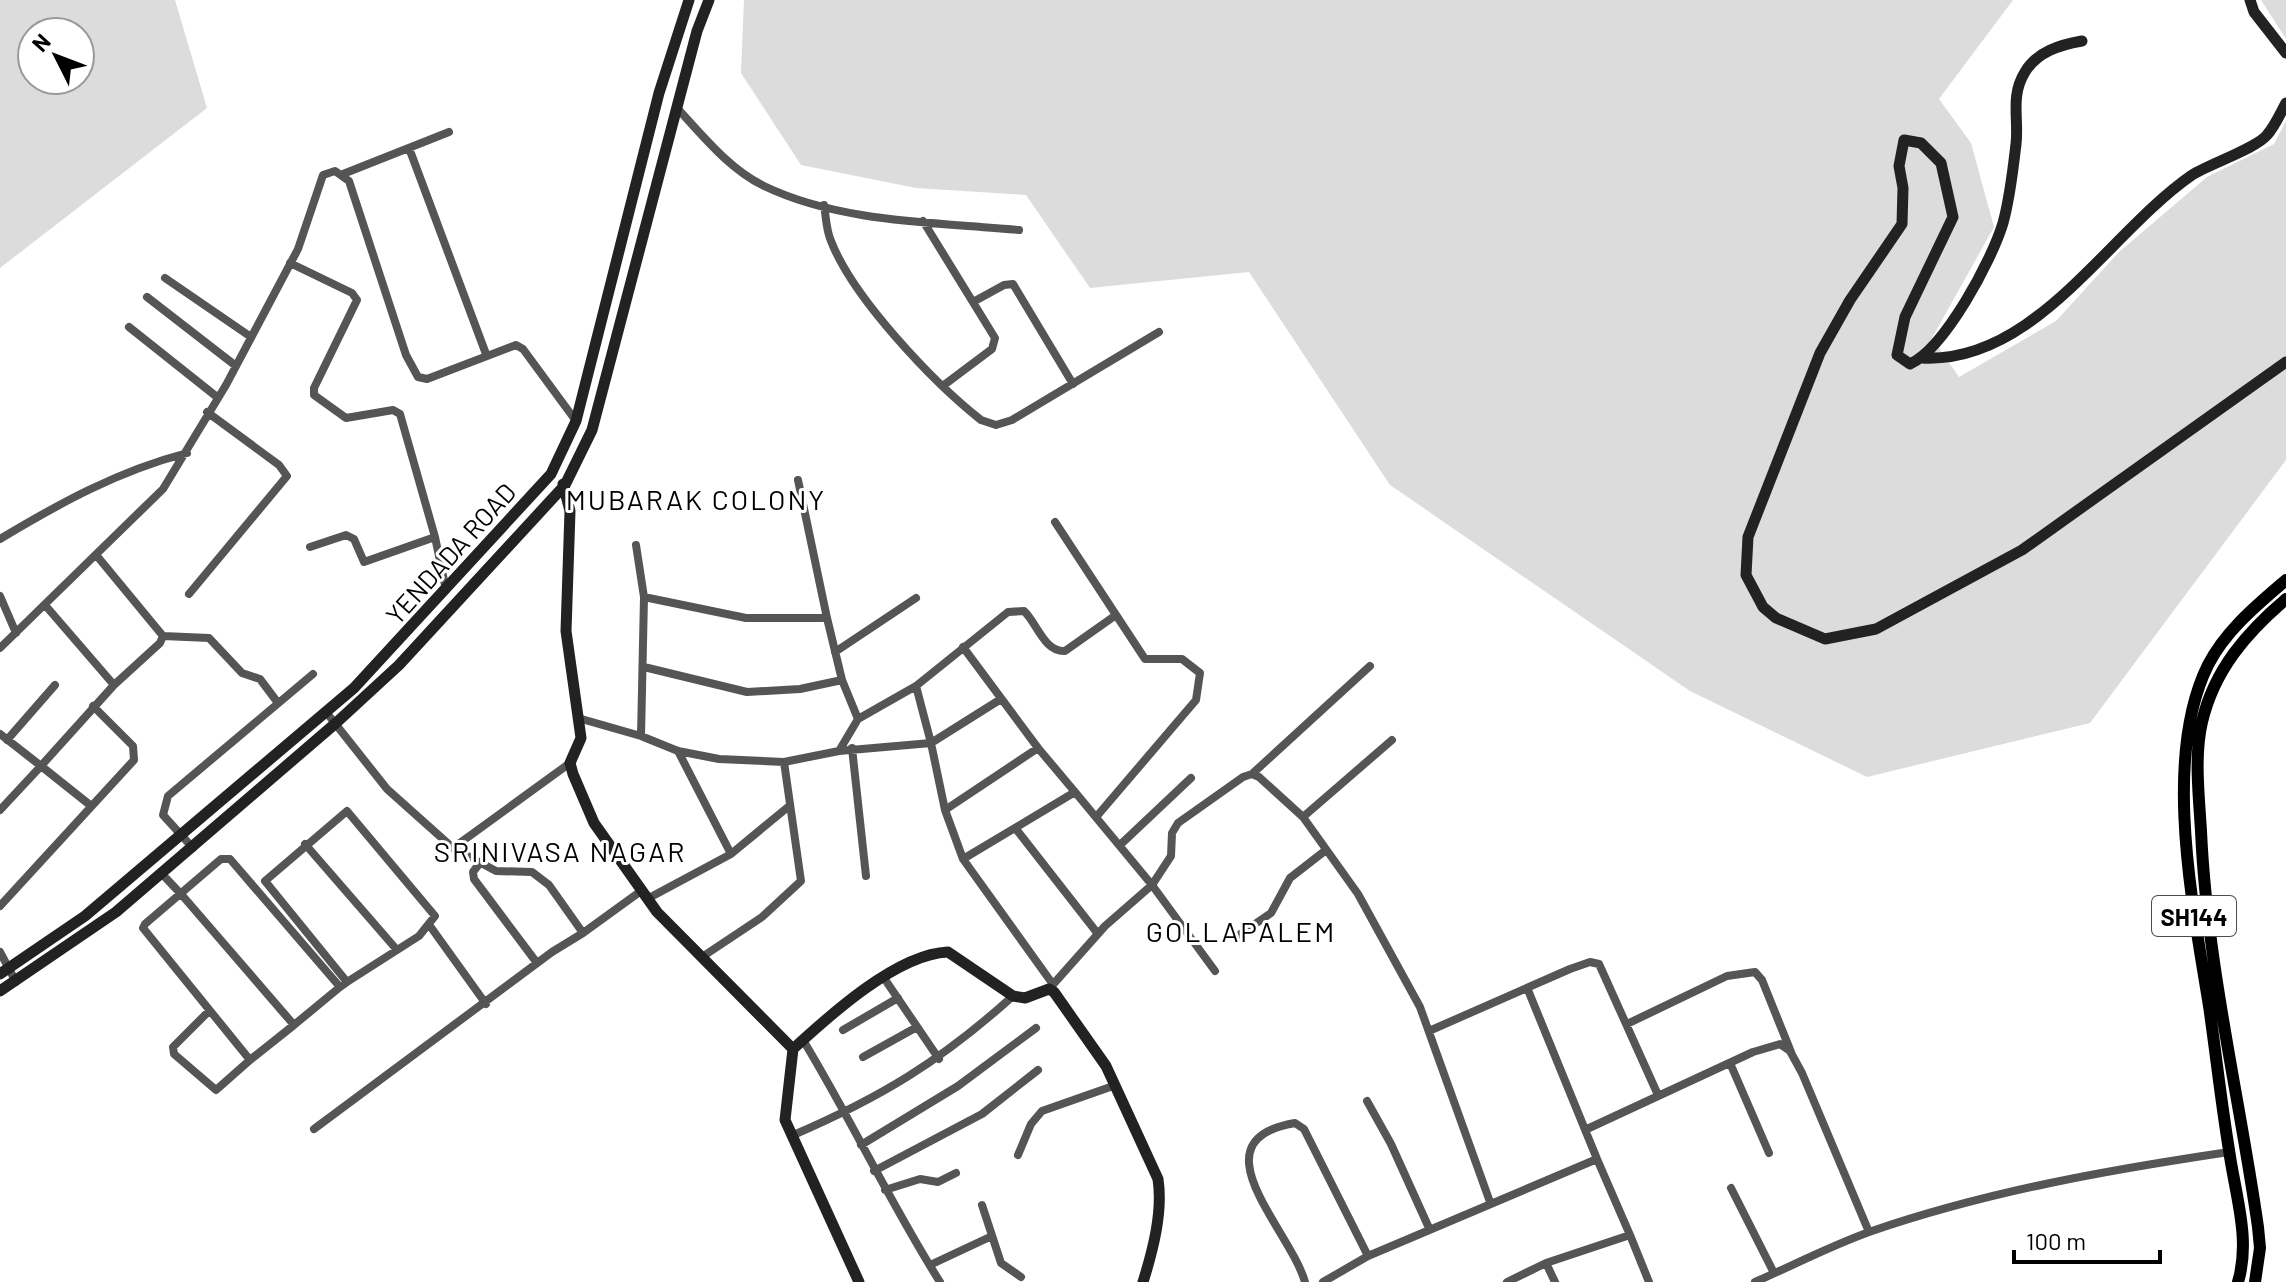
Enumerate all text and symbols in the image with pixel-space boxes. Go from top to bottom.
north arrow [16,16,96,96]
text: N [26,28,55,56]
street label: YENDADA ROAD [379,476,521,630]
district label: MUBARAK COLONY [566,482,826,516]
district label: SRINIVASA NAGAR [434,834,686,868]
road number: SH144 [2152,896,2236,936]
district label: GOLLAPALEM [1146,914,1336,948]
scale bar [2014,1214,2160,1264]
text: 100 m [2026,1226,2086,1255]

